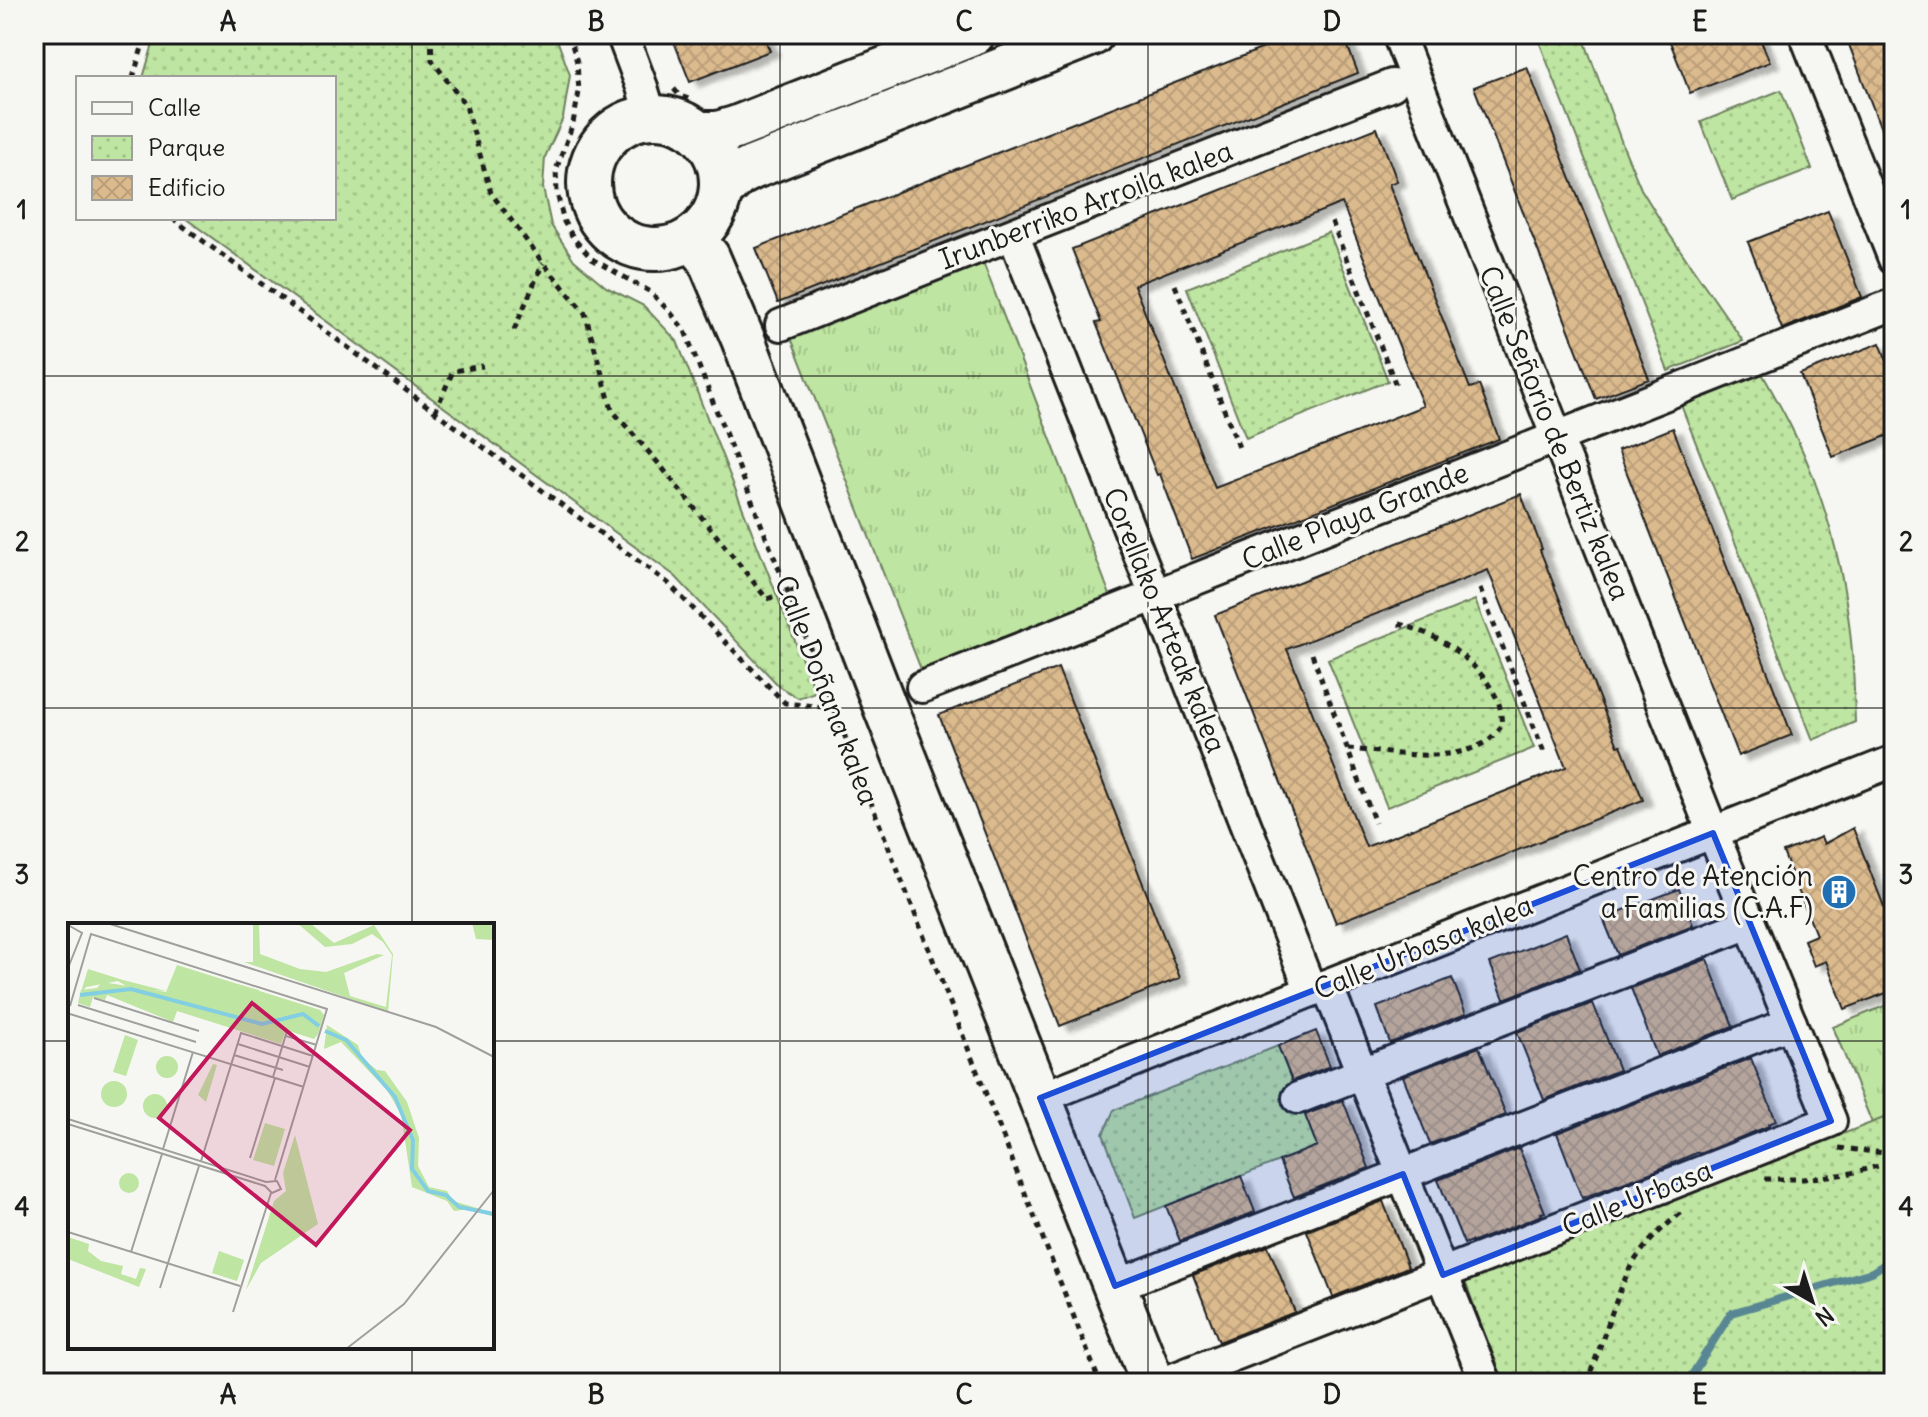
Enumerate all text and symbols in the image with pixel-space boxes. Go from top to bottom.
text: A [220,5,237,38]
text: B [587,5,605,38]
text: C [955,5,973,38]
text: D [1323,5,1341,38]
text: E [1692,5,1708,38]
legend [76,76,336,220]
text: Calle [148,92,201,122]
text: Parque [148,132,225,162]
street label: Irunberriko Arroila kalea [934,132,1238,278]
text: Edificio [148,172,226,202]
text: 1 [17,193,27,226]
text: 1 [1901,193,1911,226]
street label: Calle Señorío de Bertiz kalea [1471,261,1639,605]
street label: Calle Playa Grande [1237,454,1473,578]
street label: Corellako Arteak kalea [1095,482,1235,758]
text: 2 [15,525,29,558]
text: 2 [1899,525,1913,558]
street label: Calle Doñana kalea [767,570,887,810]
text: 3 [15,858,29,891]
place label: Centro de Atención a Familias (C.A.F) [1573,858,1813,926]
text: 3 [1899,858,1913,891]
building icon: Centro de Atención a Familias (C.A.F) [1820,873,1858,911]
street label: Calle Urbasa kalea [1308,887,1538,1007]
inset map [68,923,494,1349]
street label: Calle Urbasa [1557,1152,1717,1244]
text: 4 [14,1190,30,1223]
text: 4 [1898,1190,1914,1223]
north arrow [1772,1261,1852,1341]
text: N [1810,1301,1839,1332]
text: A [220,1378,237,1411]
text: B [587,1378,605,1411]
text: C [955,1378,973,1411]
text: D [1323,1378,1341,1411]
text: E [1692,1378,1708,1411]

